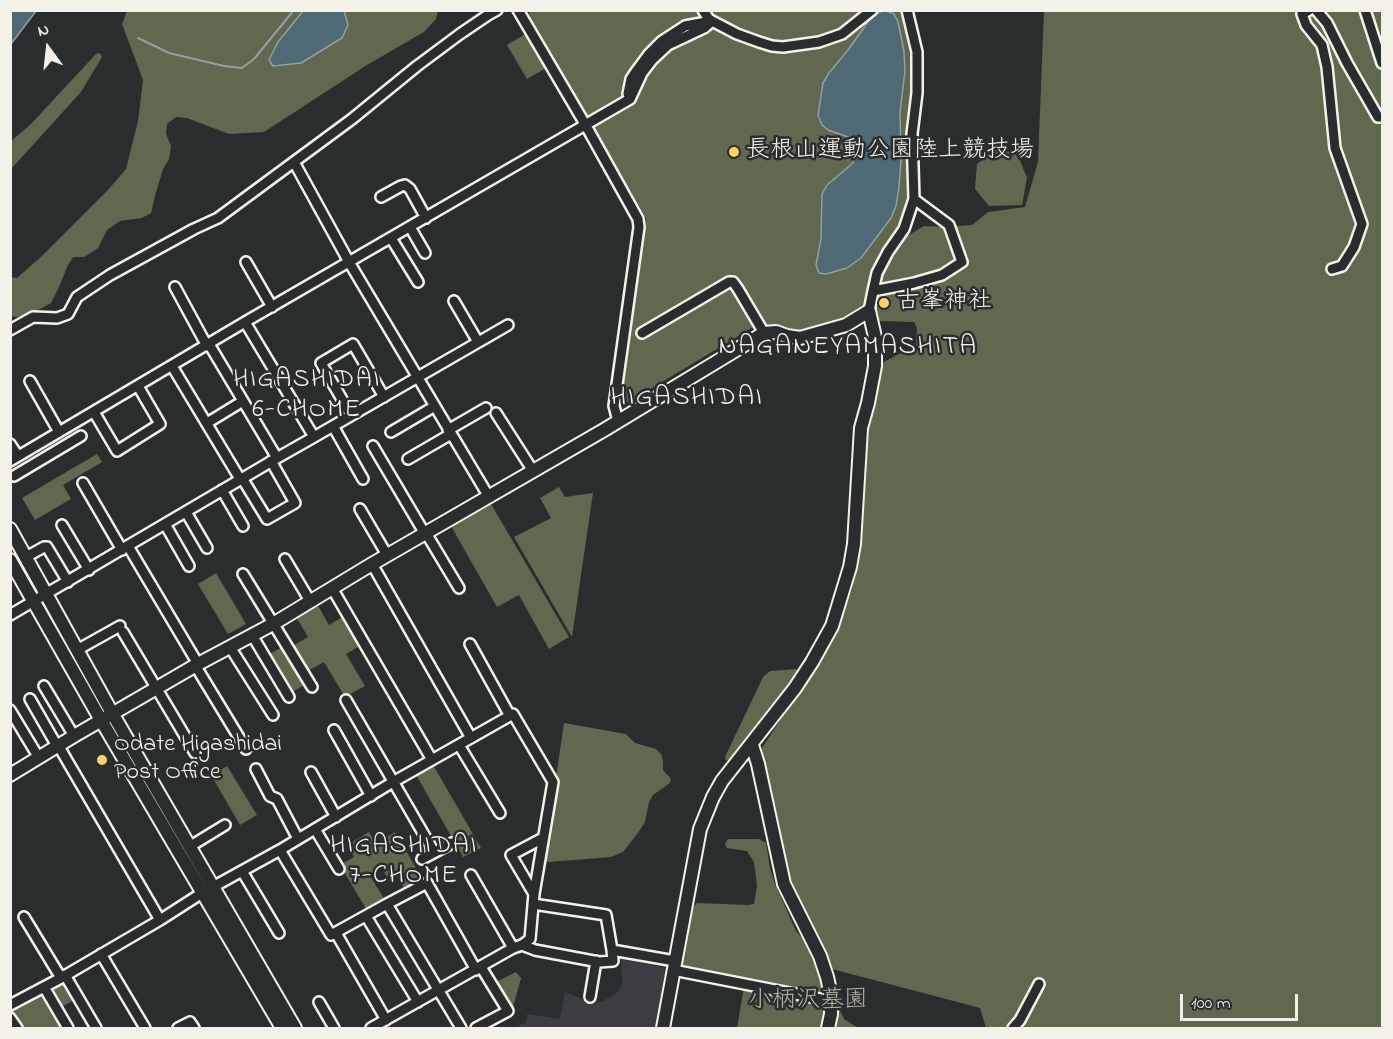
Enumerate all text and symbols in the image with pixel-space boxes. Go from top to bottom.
north arrow [18,18,78,78]
text: N [35,18,52,44]
place label: 長根山運動公園陸上競技場 [746,138,1034,166]
marker: 長根山運動公園陸上競技場 [727,145,741,159]
place label: 古峯神社 [896,289,992,317]
marker: 古峯神社 [877,296,891,310]
district label: NAGANEYAMASHITA [718,333,978,365]
district label: HIGASHIDAI 6-CHOME [233,366,381,428]
district label: HIGASHIDAI [611,384,763,416]
place label: Odate Higashidai Post Office [114,732,282,788]
marker: Odate Higashidai Post Office [95,753,109,767]
district label: HIGASHIDAI 7-CHOME [330,832,478,894]
scale bar [1183,982,1302,1020]
park label: 小柄沢墓園 [748,988,868,1016]
text: 100 m [1191,991,1231,1017]

